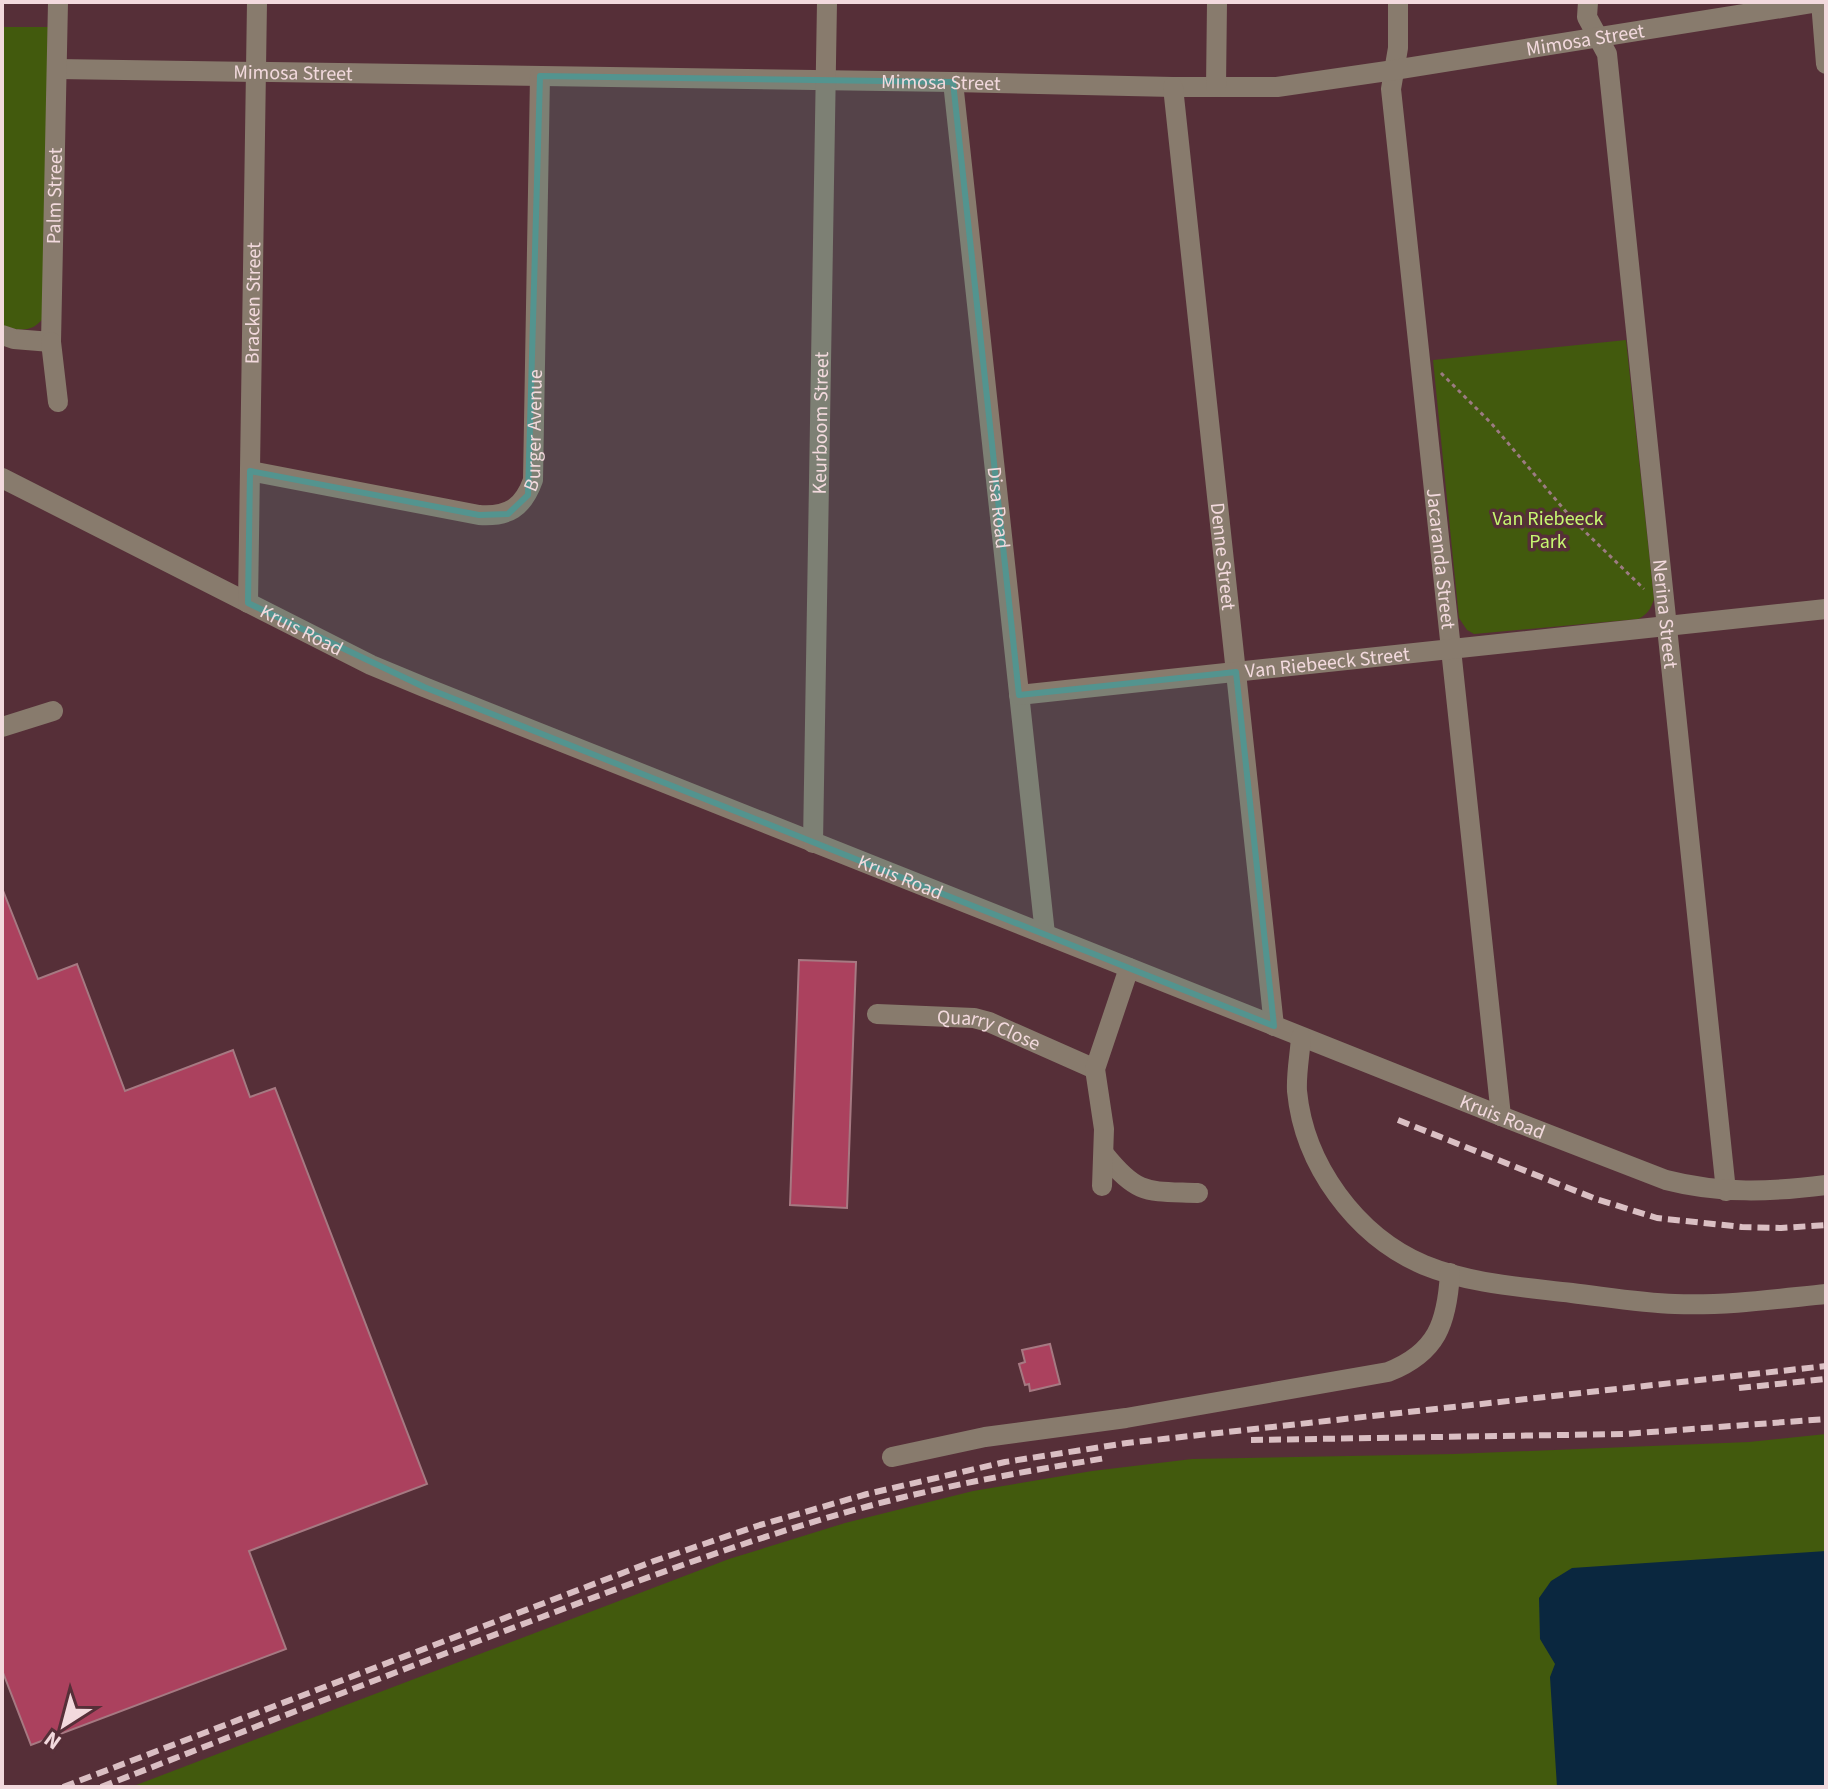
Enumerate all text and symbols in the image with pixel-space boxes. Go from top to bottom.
street label: Mimosa Street [1524,17,1647,64]
street label: Mimosa Street [233,59,353,88]
street label: Mimosa Street [881,68,1001,98]
street label: Palm Street [40,147,70,244]
street label: Bracken Street [239,242,268,364]
street label: Keurboom Street [806,351,836,495]
street label: Burger Avenue [517,369,550,496]
street label: Disa Road [980,465,1016,550]
street label: Jacaranda Street [1419,487,1462,631]
street label: Denne Street [1203,501,1242,612]
park label: Van Riebeeck Park [1492,505,1604,556]
street label: Nerina Street [1645,558,1684,670]
street label: Kruis Road [255,598,348,664]
street label: Van Riebeeck Street [1244,640,1411,686]
street label: Kruis Road [853,848,947,907]
street label: Quarry Close [937,1003,1045,1058]
street label: Kruis Road [1455,1088,1549,1147]
north arrow [24,1685,104,1765]
text: N [38,1723,68,1758]

